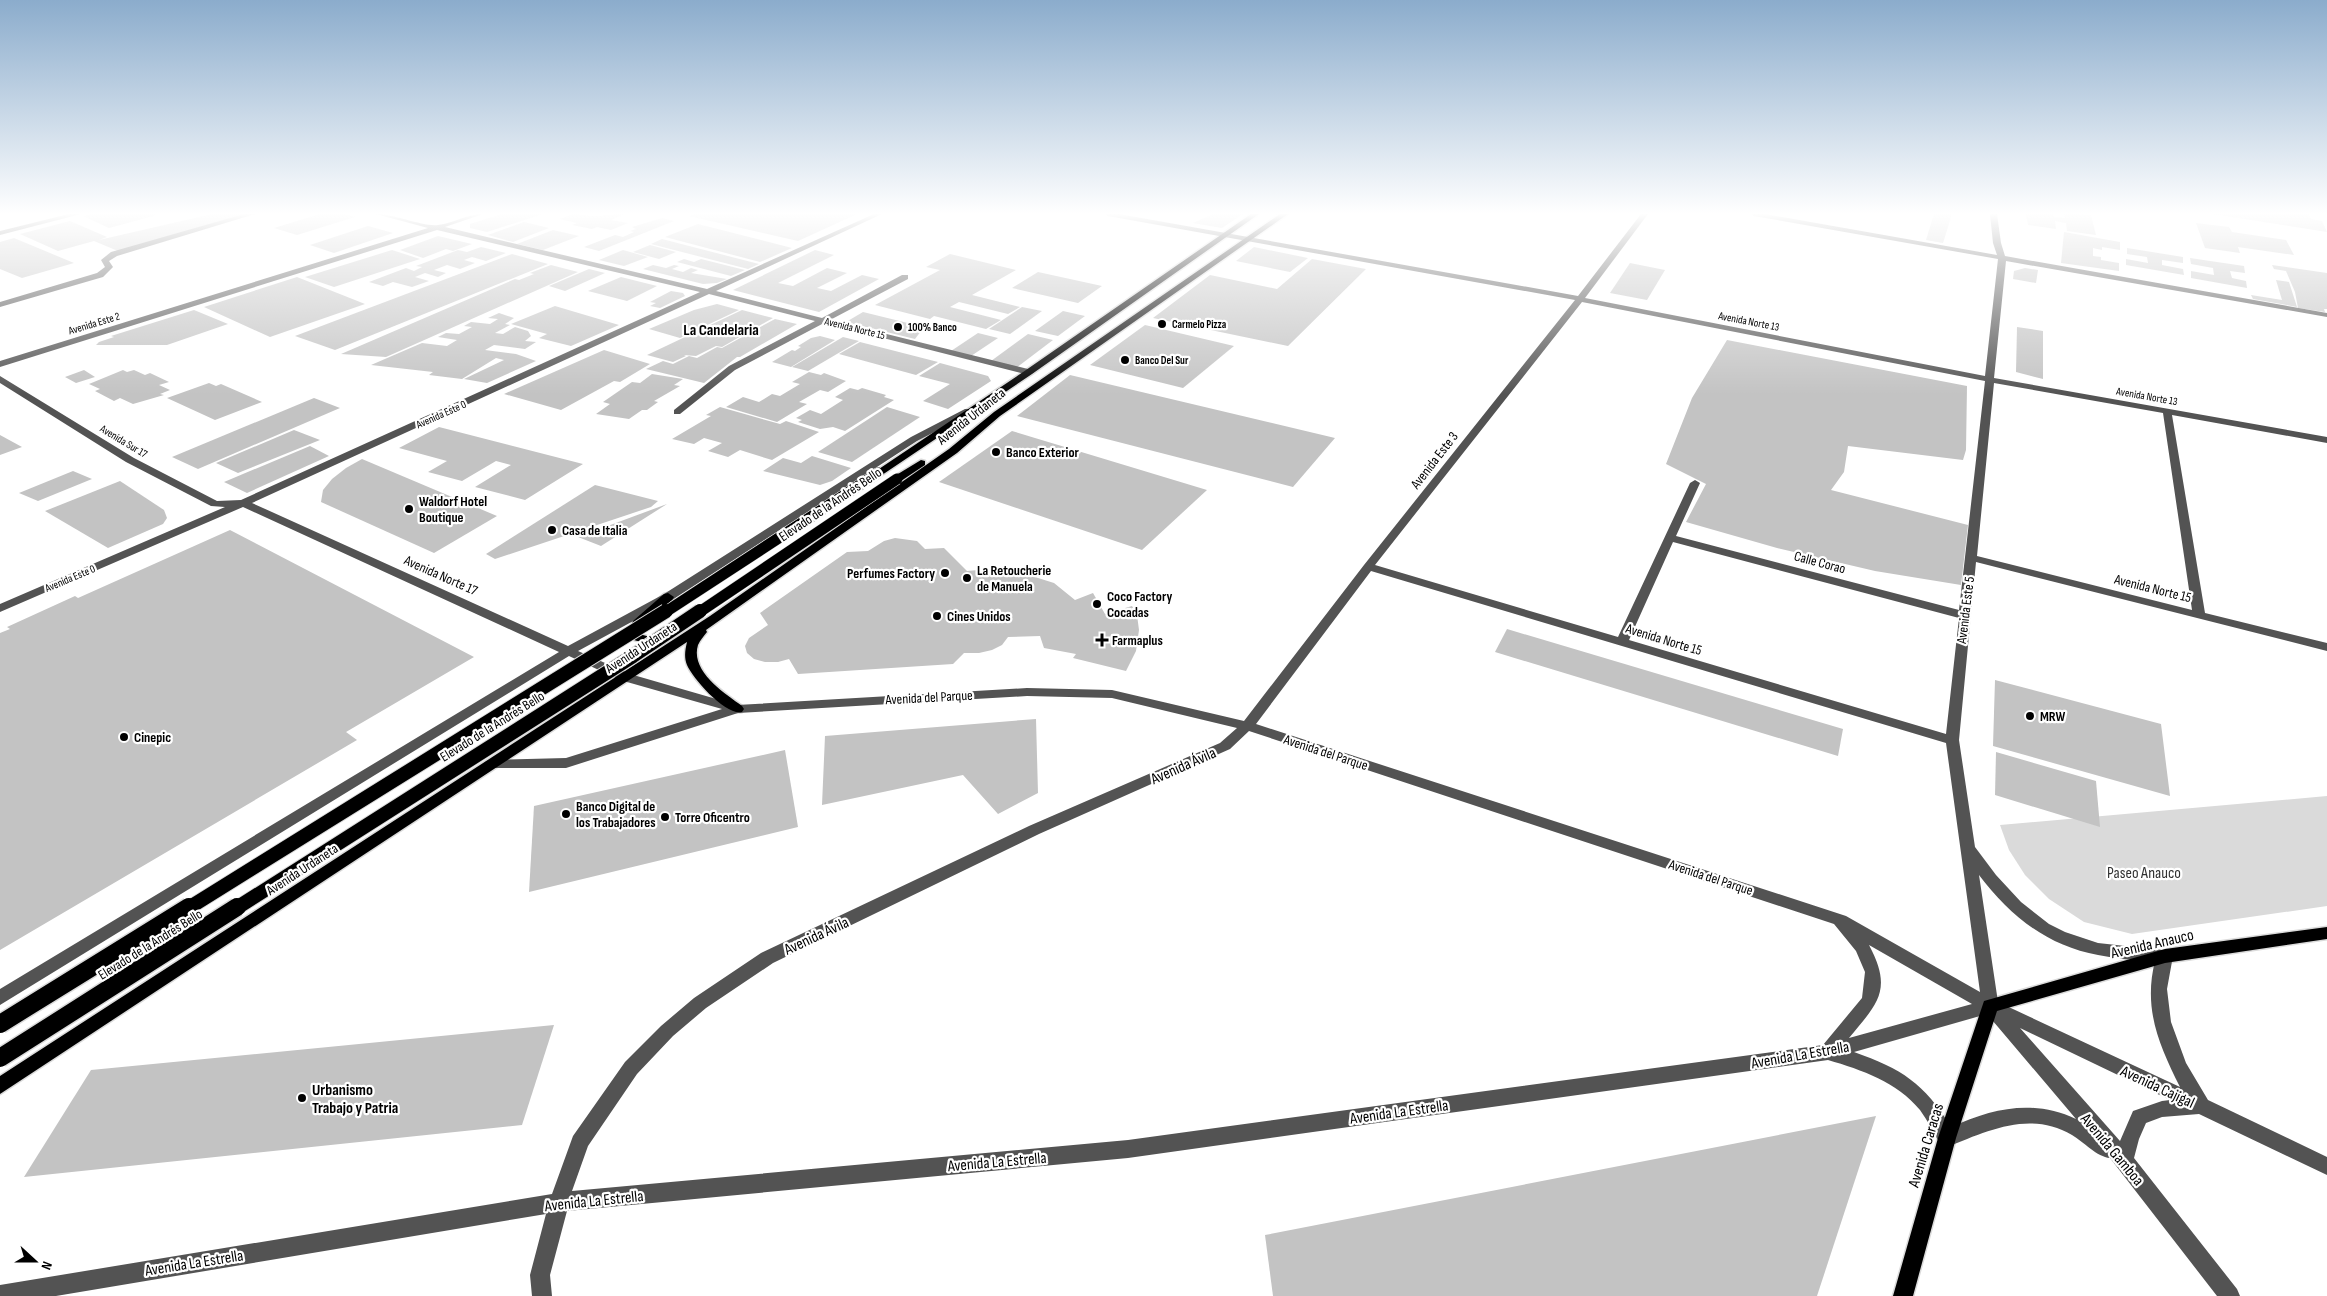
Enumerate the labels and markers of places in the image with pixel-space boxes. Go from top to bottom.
marker: Carmelo Pizza [1156,318,1168,330]
place label: Carmelo Pizza [1172,318,1227,331]
marker: 100% Banco [892,321,904,333]
place label: 100% Banco [908,321,957,334]
marker: Banco Del Sur [1119,354,1131,366]
place label: Banco Del Sur [1135,354,1189,367]
place label: Banco Exterior [1006,444,1079,461]
marker: Banco Exterior [990,446,1002,458]
place label: Waldorf Hotel Boutique [419,493,487,526]
marker: Waldorf Hotel Boutique [403,503,415,515]
place label: Casa de Italia [562,522,628,539]
marker: Casa de Italia [546,524,558,536]
place label: La Retoucherie de Manuela [977,562,1051,595]
place label: Perfumes Factory [847,565,935,582]
marker: Perfumes Factory [939,567,951,579]
marker: La Retoucherie de Manuela [961,572,973,584]
place label: Coco Factory Cocadas [1107,588,1172,621]
marker: Coco Factory Cocadas [1091,598,1103,610]
place label: Cines Unidos [947,608,1011,625]
marker: Cines Unidos [931,610,943,622]
place label: Farmaplus [1112,632,1163,649]
marker: Farmaplus [1096,634,1108,646]
place label: MRW [2040,708,2066,725]
marker: MRW [2024,710,2036,722]
place label: Cinepic [134,729,171,746]
marker: Cinepic [118,731,130,743]
place label: Banco Digital de los Trabajadores [576,798,656,831]
marker: Banco Digital de los Trabajadores [560,808,572,820]
place label: Torre Oficentro [675,809,750,826]
marker: Torre Oficentro [659,811,671,823]
place label: Urbanismo Trabajo y Patria [312,1081,398,1118]
marker: Urbanismo Trabajo y Patria [296,1092,308,1104]

